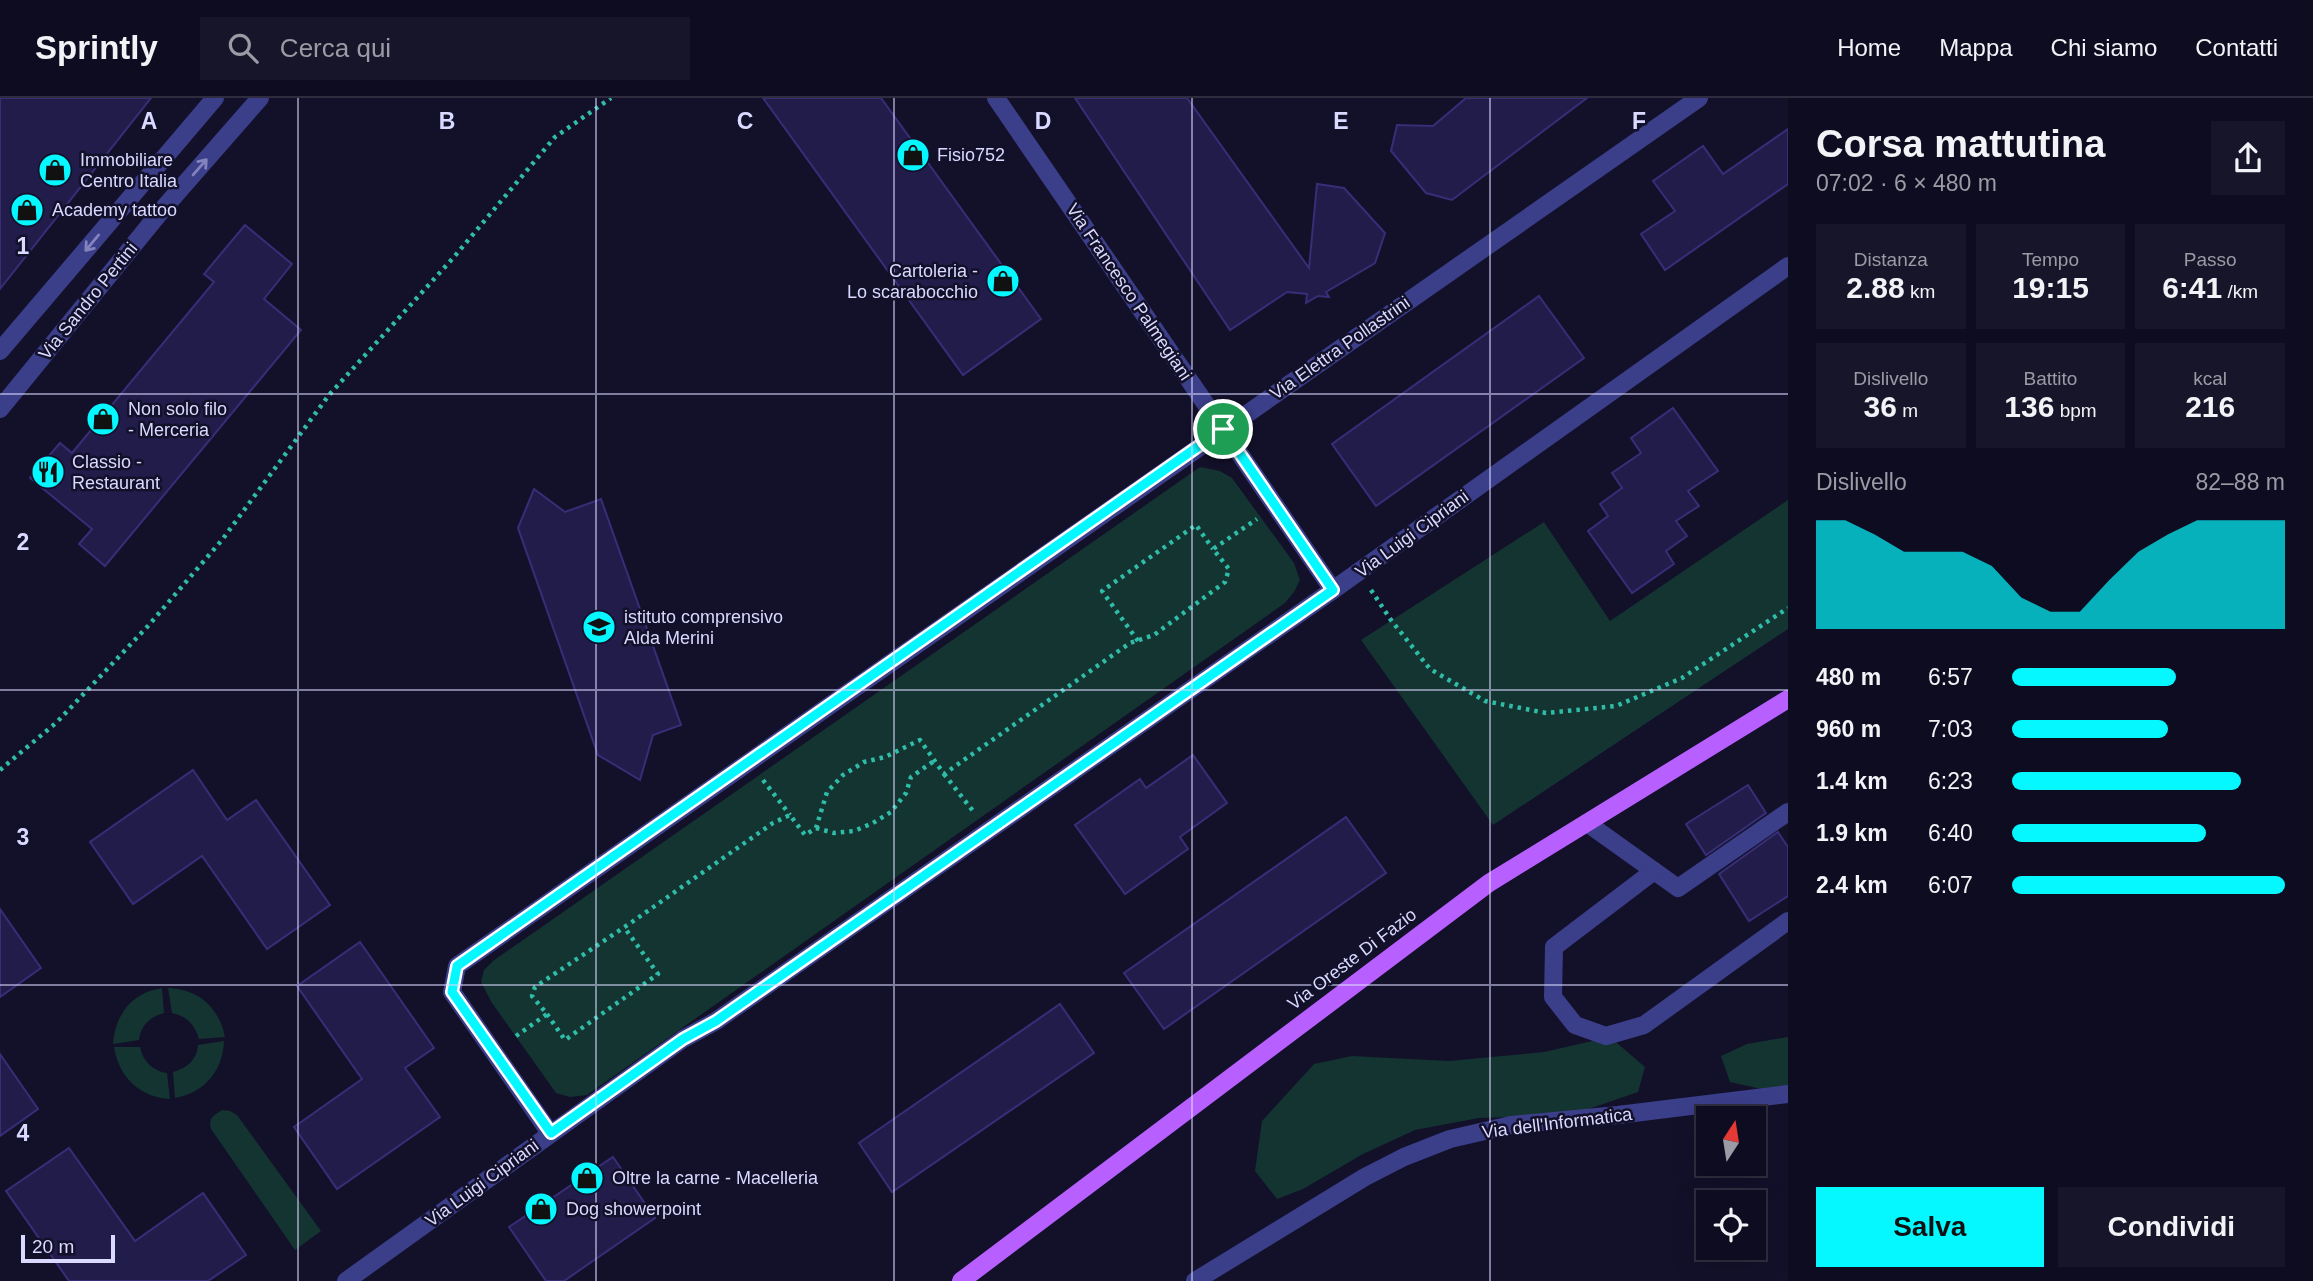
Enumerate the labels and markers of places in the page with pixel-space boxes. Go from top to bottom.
shop icon: Fisio752 [894,136,932,174]
place label: Fisio752 [937,145,1005,165]
place label: Immobiliare Centro Italia [80,150,178,191]
shop icon: Immobiliare Centro Italia [36,151,74,189]
shop icon: Academy tattoo [8,191,46,229]
place label: Academy tattoo [52,200,177,220]
place label: Cartoleria - Lo scarabocchio [847,261,978,302]
shop icon: Cartoleria - Lo scarabocchio [984,262,1022,300]
place label: Non solo filo - Merceria [128,399,227,440]
pin [1193,399,1253,459]
shop icon: Non solo filo - Merceria [84,400,122,438]
place label: Classio - Restaurant [72,452,160,493]
restaurant icon: Classio - Restaurant [29,453,67,491]
place label: istituto comprensivo Alda Merini [624,607,783,648]
school or university icon: istituto comprensivo Alda Merini [580,608,618,646]
shop icon: Oltre la carne - Macelleria [568,1159,606,1197]
place label: Oltre la carne - Macelleria [612,1168,819,1188]
shop icon: Dog showerpoint [522,1190,560,1228]
place label: Dog showerpoint [566,1199,701,1219]

